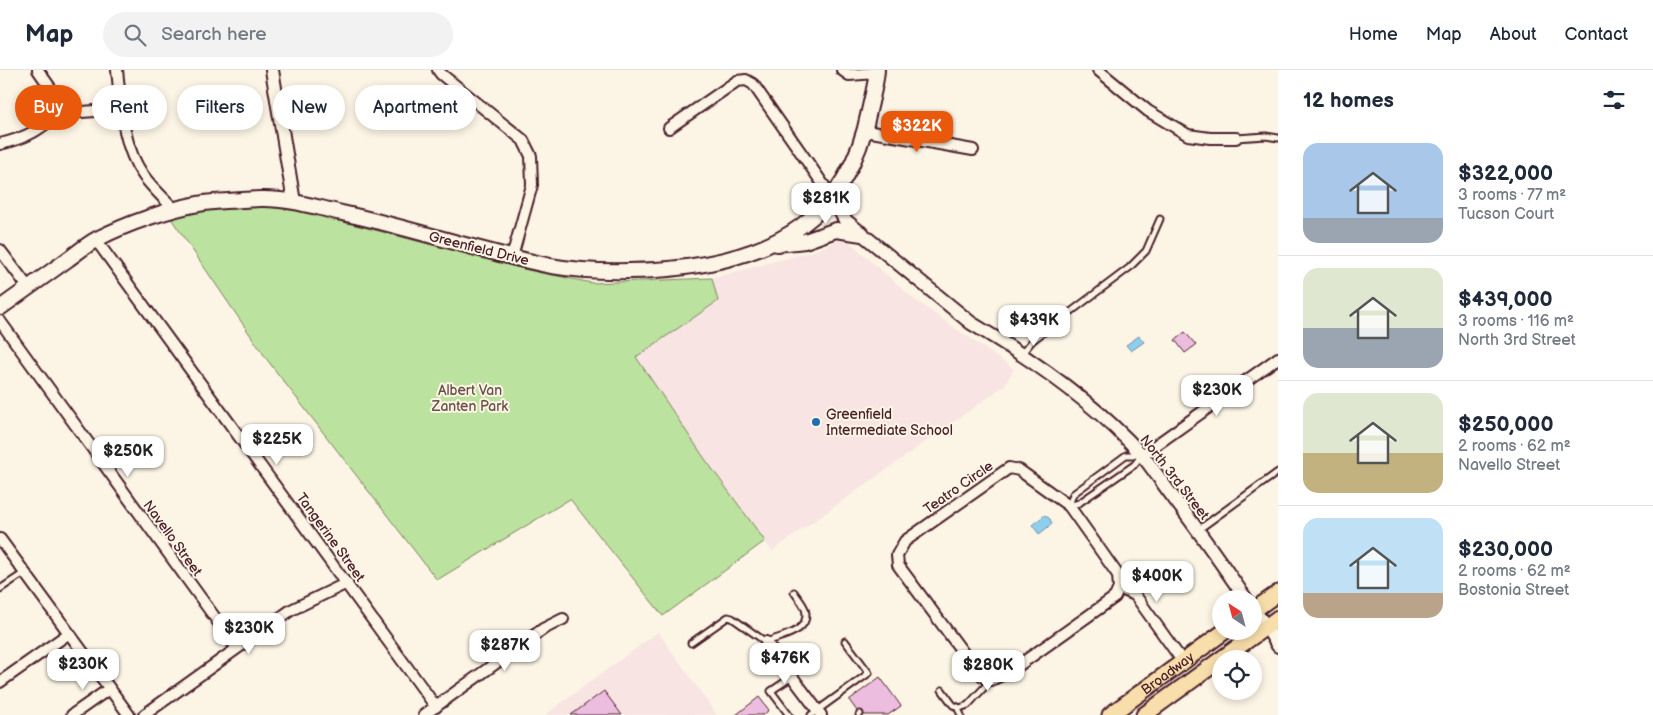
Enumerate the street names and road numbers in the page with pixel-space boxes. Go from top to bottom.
street label: Greenfield Drive [427,228,531,269]
street label: North 3rd Street [1136,432,1213,524]
street label: Teatro Circle [920,457,996,518]
street label: Tangerine Street [293,490,369,586]
street label: Navello Street [139,497,206,580]
street label: Broadway [1138,648,1198,698]

